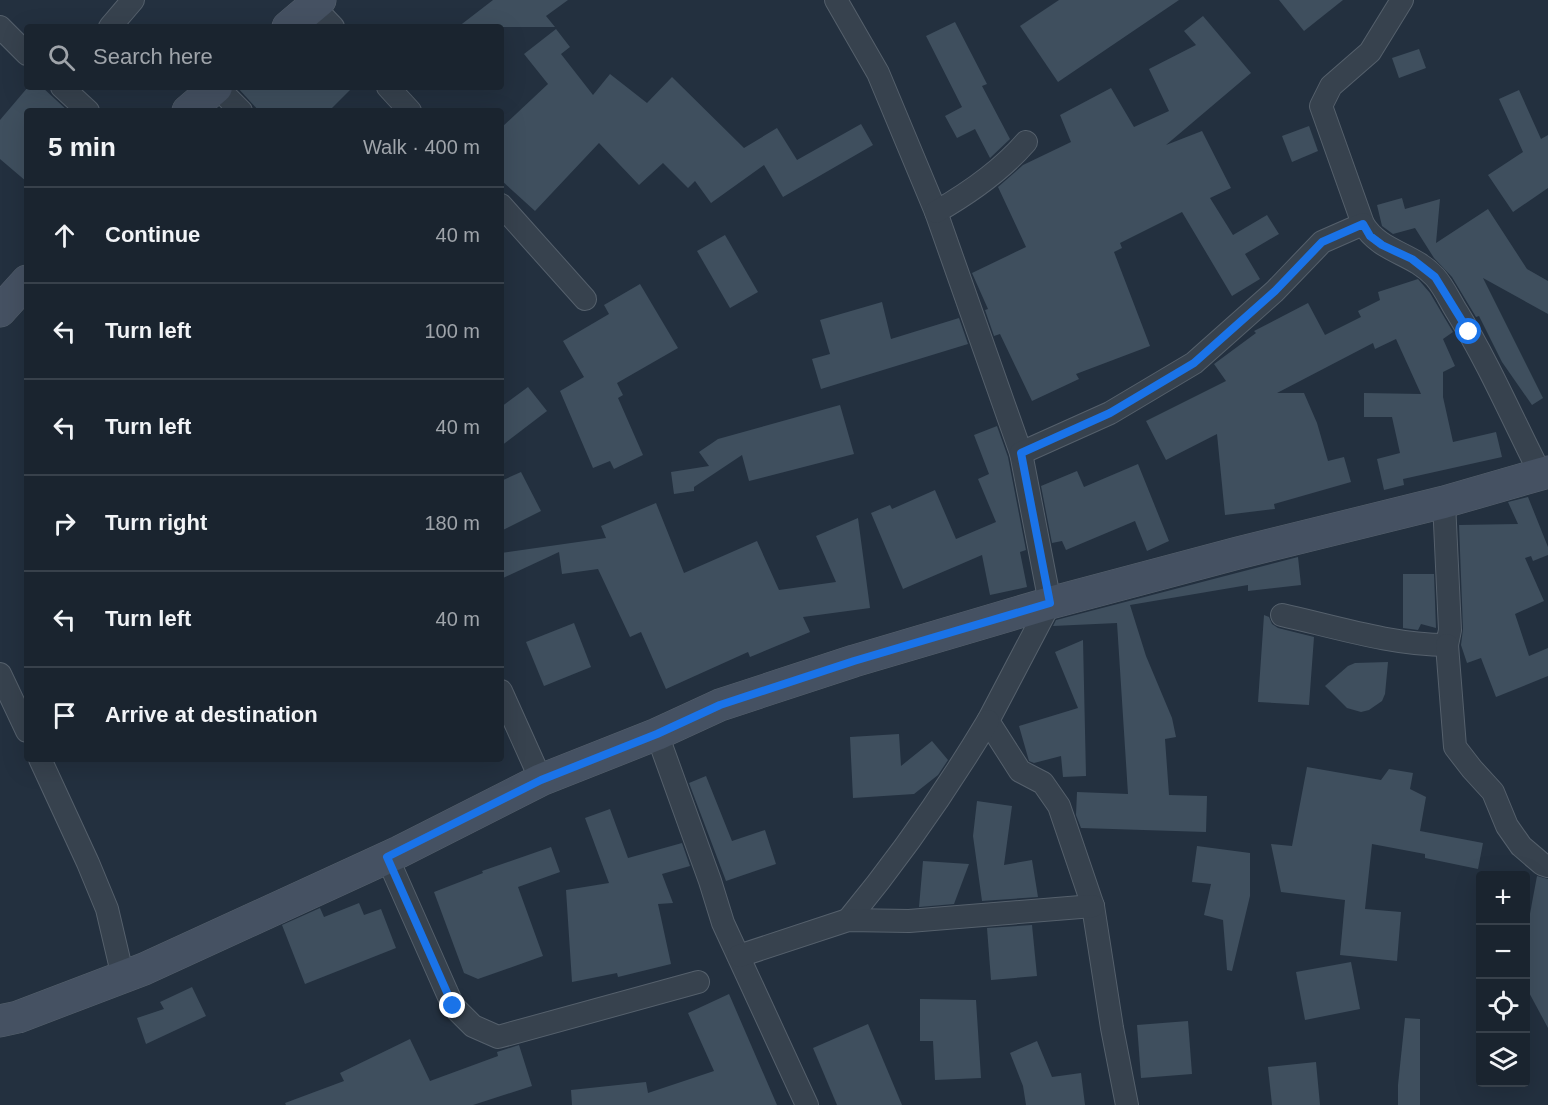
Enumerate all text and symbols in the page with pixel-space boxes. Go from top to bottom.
search box [24,24,504,90]
icon: search [45,41,78,74]
text: Search here [93,44,213,69]
text: 5 min [48,132,116,162]
text: Walk · 400 m [363,136,480,158]
icon: ahead [48,219,81,252]
text: Continue [105,222,200,247]
text: 40 m [436,224,480,246]
icon: left [48,315,81,348]
text: Turn left [105,318,191,343]
route start [1455,318,1481,344]
text: 100 m [424,320,480,342]
icon: left [48,411,81,444]
text: Turn left [105,414,191,439]
text: 40 m [436,416,480,438]
icon: right [48,507,81,540]
text: Turn right [105,510,207,535]
text: 180 m [424,512,480,534]
icon: left [48,603,81,636]
text: Turn left [105,606,191,631]
text: 40 m [436,608,480,630]
icon: arrive [48,699,81,732]
text: Arrive at destination [105,702,318,727]
map controls [1476,871,1530,1087]
button: + [1476,871,1530,925]
button: − [1476,925,1530,979]
button: locate [1476,979,1530,1033]
route end [439,992,465,1018]
button: layers [1476,1033,1530,1087]

